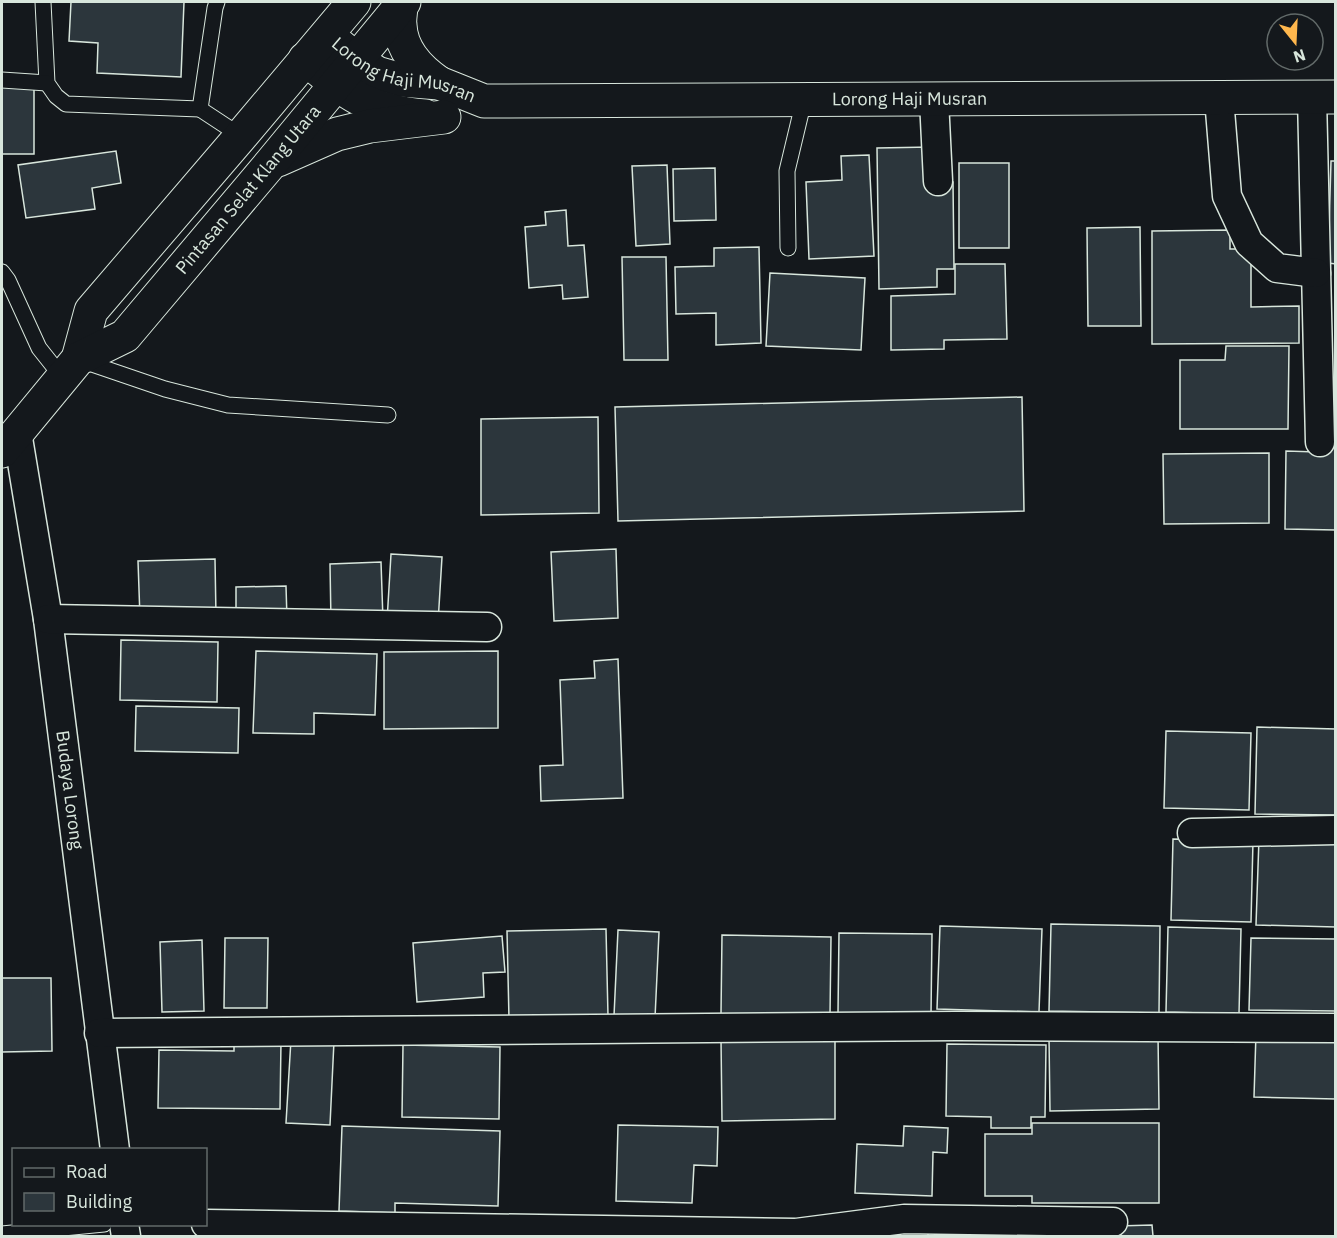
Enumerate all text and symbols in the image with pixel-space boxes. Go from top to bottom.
north arrow [1265,12,1325,72]
street label: Lorong Haji Musran [327,32,479,108]
text: N [1291,45,1308,68]
street label: Lorong Haji Musran [832,87,987,110]
street label: Pintasan Selat Klang Utara [170,99,326,279]
street label: Budaya Lorong [51,729,89,851]
legend [12,1148,207,1226]
text: Road [66,1160,107,1183]
text: Building [66,1190,133,1213]

